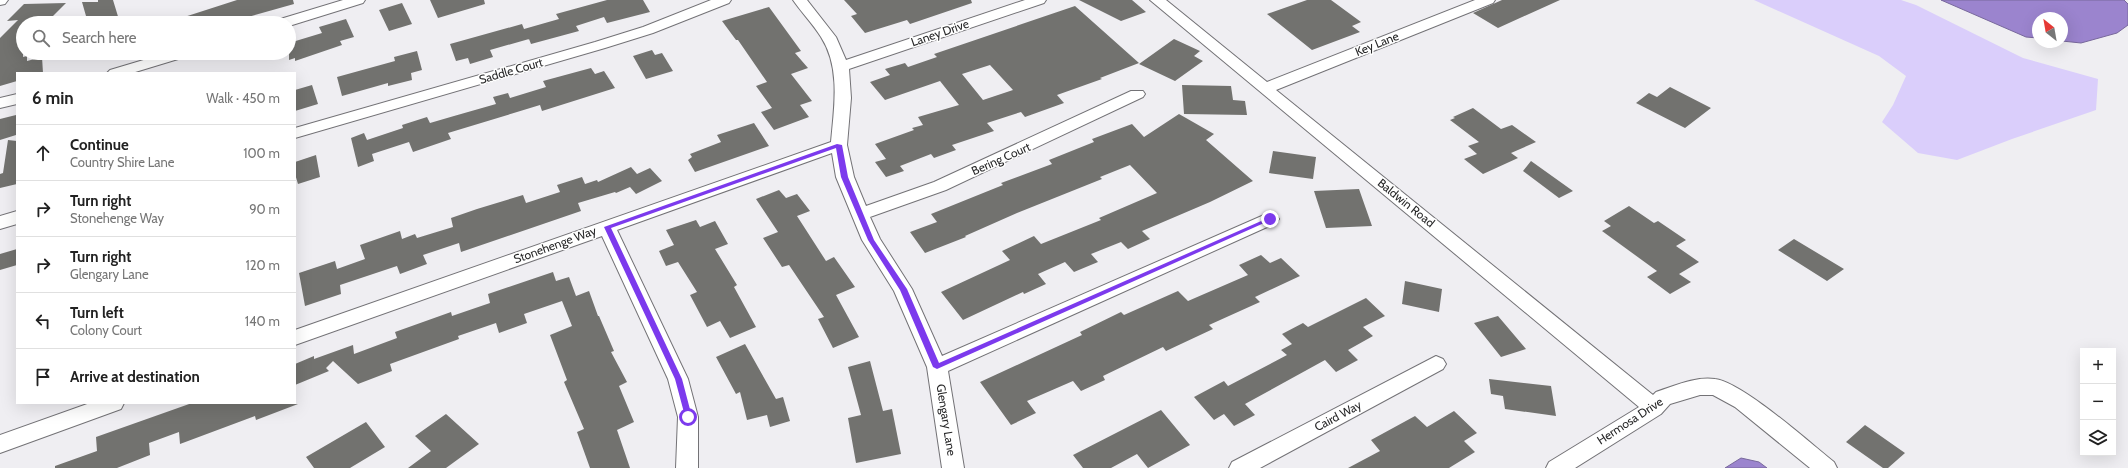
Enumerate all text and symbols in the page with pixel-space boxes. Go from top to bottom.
north arrow [2032,12,2068,48]
search box [16,16,296,60]
street label: Laney Drive [909,16,971,49]
icon: search [30,27,52,49]
street label: Key Lane [1353,28,1401,59]
text: Search here [62,29,137,47]
street label: Saddle Court [477,54,544,87]
text: 6 min [32,88,74,108]
text: Walk · 450 m [206,90,280,106]
text: Continue [70,136,129,154]
street label: Bering Court [969,139,1033,178]
icon: ahead [32,142,54,164]
text: 100 m [243,145,280,161]
text: Country Shire Lane [70,154,174,170]
street label: Baldwin Road [1375,175,1438,230]
text: Turn right [70,192,131,210]
icon: right [32,198,54,220]
text: 90 m [249,201,280,217]
text: Stonehenge Way [70,210,164,226]
route end [1261,210,1279,228]
street label: Stonehenge Way [511,223,598,266]
text: Turn right [70,248,131,266]
icon: right [32,254,54,276]
text: 120 m [246,257,280,273]
text: Glengary Lane [70,266,149,282]
text: Turn left [70,304,124,322]
icon: left [32,310,54,332]
text: 140 m [245,313,280,329]
text: Colony Court [70,322,142,338]
map controls [2080,348,2116,456]
button: + [2080,348,2116,384]
icon: arrive [32,366,54,388]
text: Arrive at destination [70,368,200,386]
street label: Glengary Lane [933,383,960,457]
button: − [2080,384,2116,420]
street label: Hermosa Drive [1594,394,1666,447]
street label: Caird Way [1312,397,1364,434]
route start [679,408,697,426]
button: layers [2080,420,2116,456]

